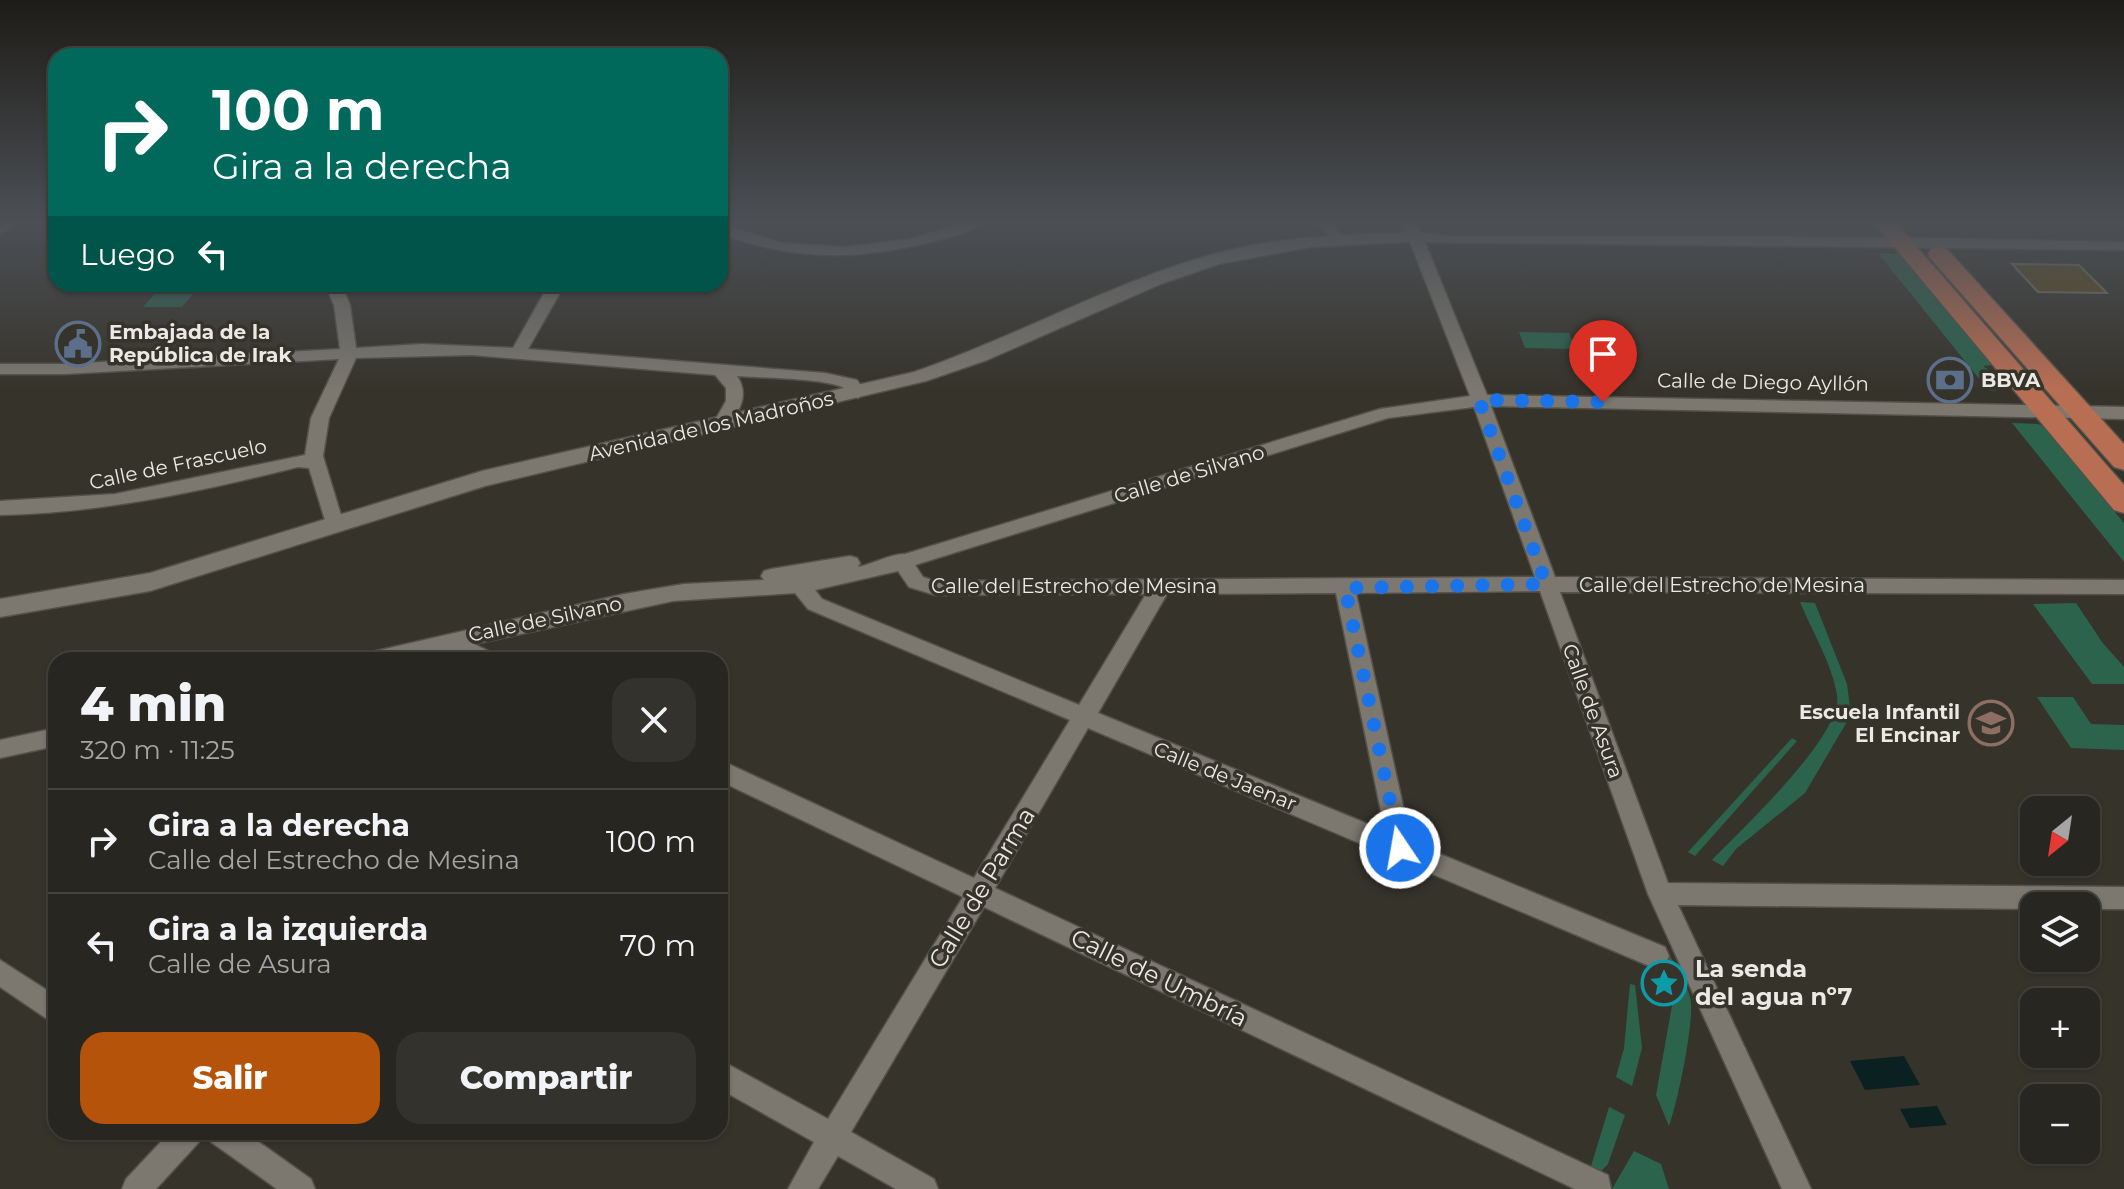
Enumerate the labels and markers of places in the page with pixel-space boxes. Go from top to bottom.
public building icon: Embajada de la República de Irak [54,320,102,368]
place label: Embajada de la República de Irak [109,320,292,367]
pin [1569,320,1637,402]
bank icon: BBVA [1926,356,1974,404]
place label: BBVA [1981,368,2041,392]
school or university icon: Escuela Infantil El Encinar [1967,699,2015,747]
place label: Escuela Infantil El Encinar [1799,700,1960,747]
place label: La senda del agua nº7 [1695,954,1852,1011]
place icon: La senda del agua nº7 [1640,959,1688,1007]

